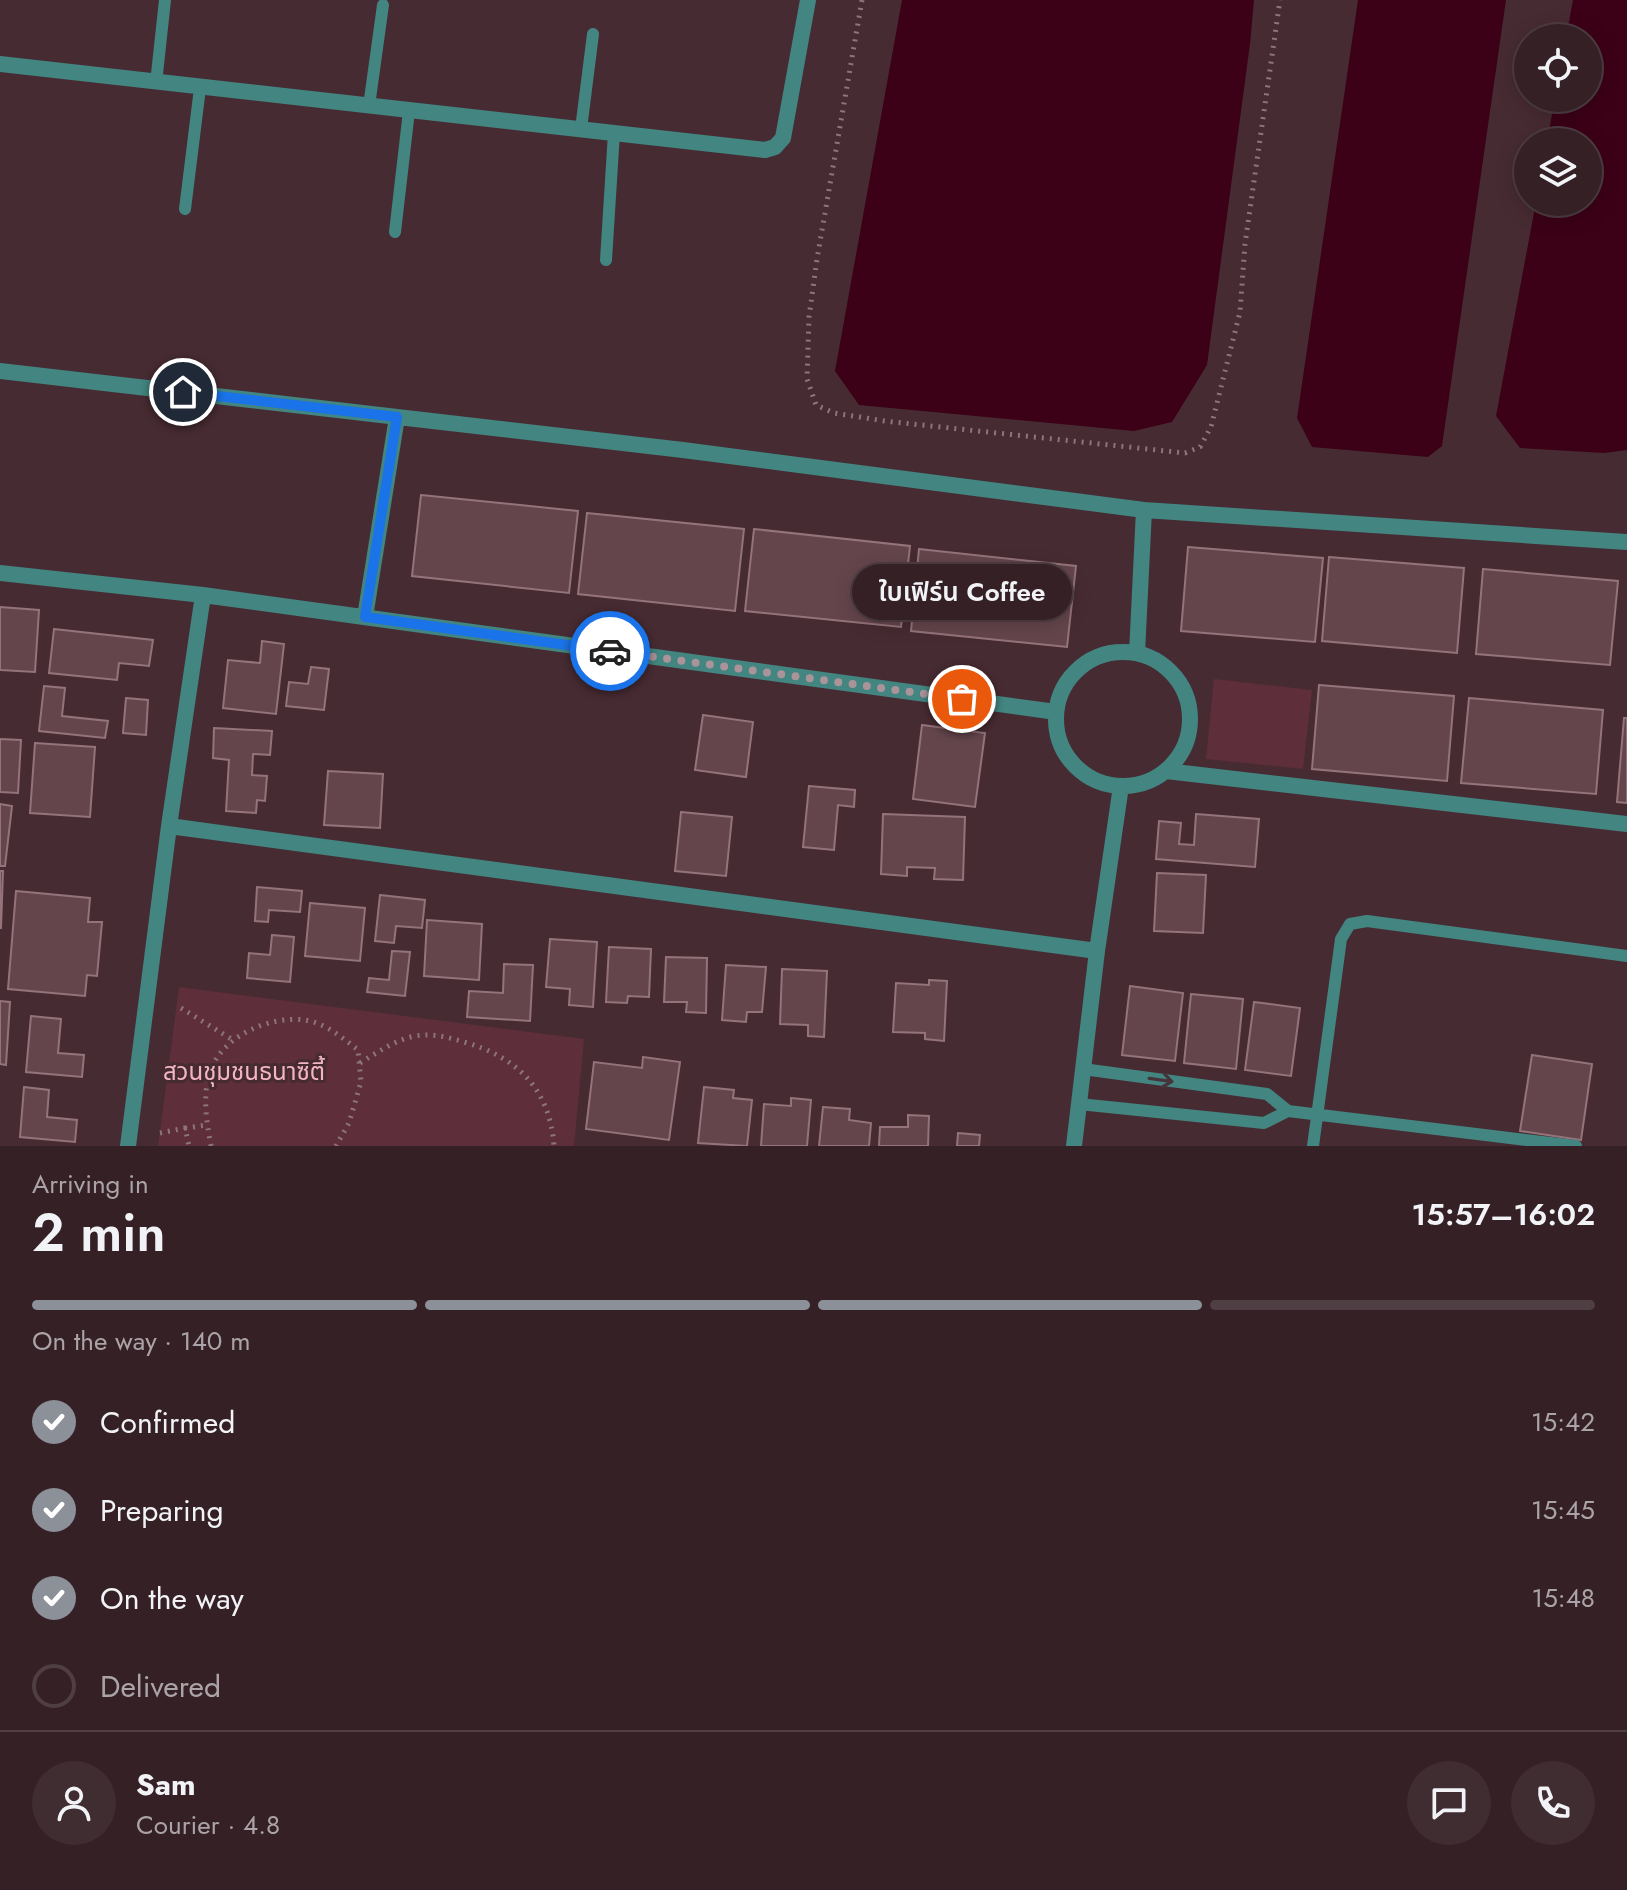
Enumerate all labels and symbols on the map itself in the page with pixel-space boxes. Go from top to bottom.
pin [149,358,217,426]
callout: ใบเฟิร์น Coffee [852,563,1072,619]
courier [570,611,650,691]
pin [928,665,996,733]
park label: สวนชุมชนธนาซิตี้ [163,1054,325,1089]
one-way arrow [1148,1073,1173,1088]

